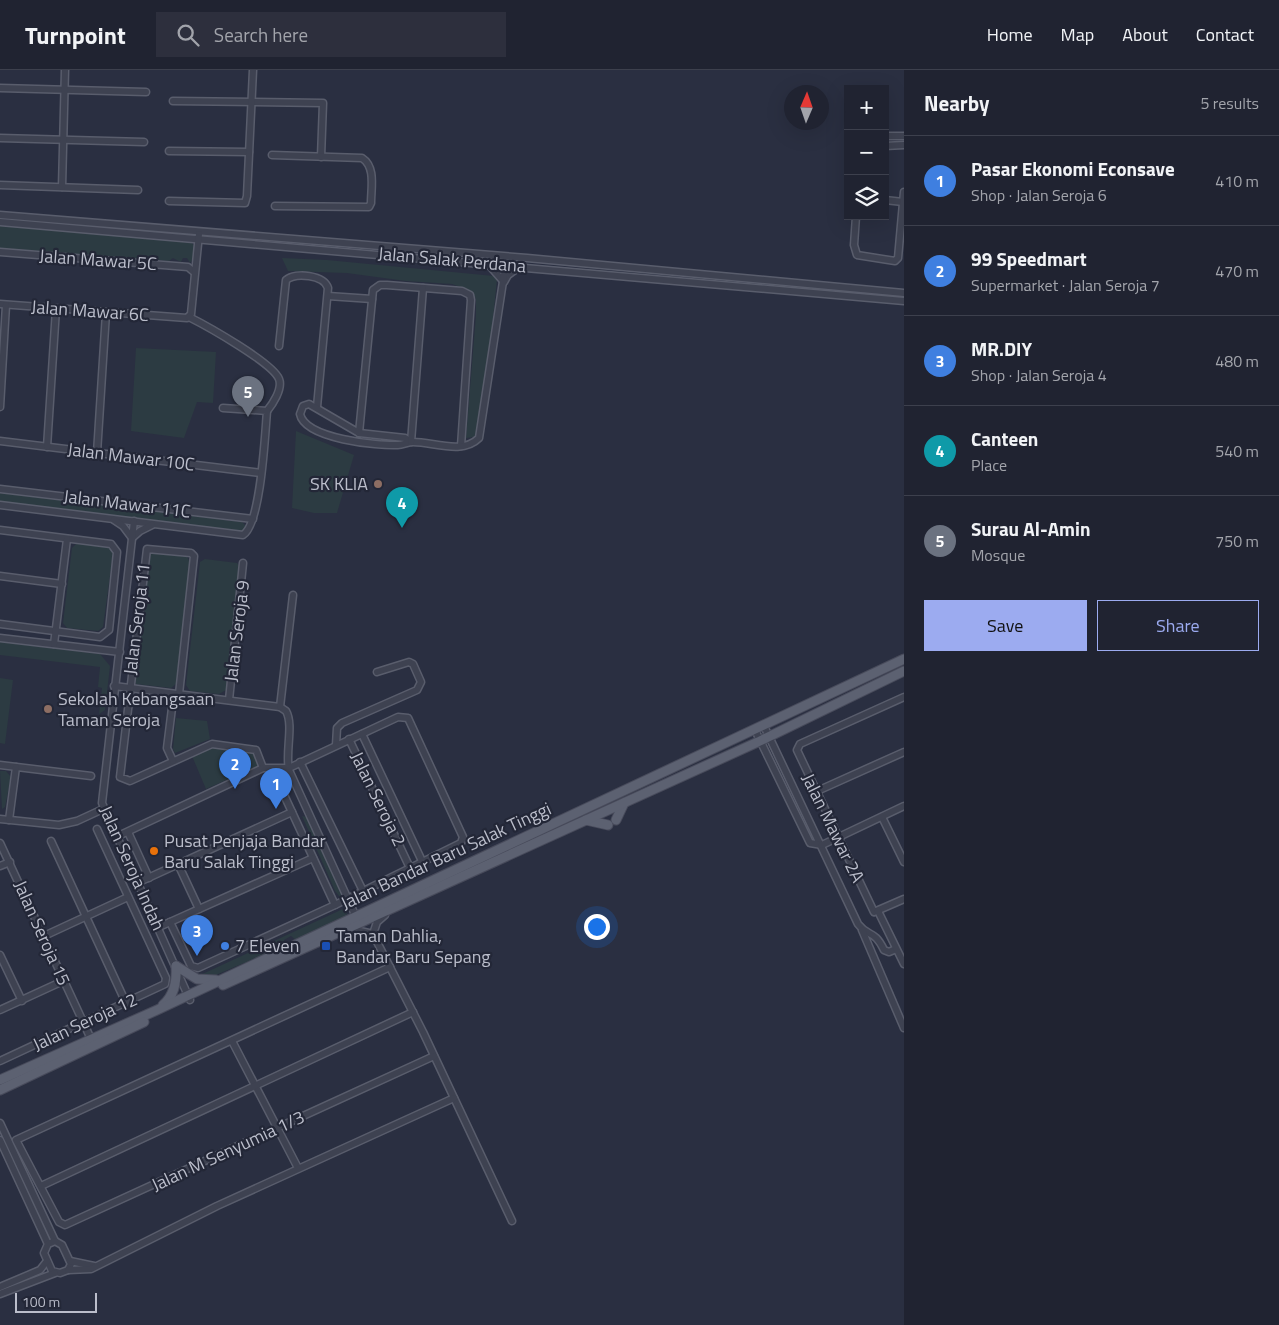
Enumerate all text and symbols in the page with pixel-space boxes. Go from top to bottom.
search box [156,12,506,57]
text: Turnpoint [25,17,126,53]
text: Search here [214,20,308,49]
icon: search [174,21,202,49]
text: Home [987,21,1033,48]
text: Map [1061,21,1094,48]
text: About [1122,21,1168,48]
text: Contact [1196,21,1254,48]
north arrow [784,85,829,130]
map controls [844,85,889,220]
button: + [844,85,889,130]
text: Nearby [924,87,989,119]
text: 5 results [1200,91,1259,115]
button: − [844,130,889,175]
text: Pasar Ekonomi Econsave [971,154,1175,183]
text: 1 [936,169,944,193]
text: 410 m [1215,169,1259,193]
button: layers [844,175,889,220]
text: Shop · Jalan Seroja 6 [971,183,1107,207]
street label: Jalan Salak Perdana [377,240,527,279]
street label: Jalan Mawar 5C [38,242,158,277]
text: 99 Speedmart [971,244,1087,273]
text: 2 [936,259,944,283]
text: 470 m [1215,259,1259,283]
text: Supermarket · Jalan Seroja 7 [971,273,1160,297]
street label: Jalan Mawar 6C [30,293,150,328]
text: MR.DIY [971,334,1032,363]
text: 3 [936,349,944,373]
text: 480 m [1215,349,1259,373]
text: Shop · Jalan Seroja 4 [971,363,1107,387]
pin: 5 [232,376,264,417]
text: Canteen [971,424,1038,453]
street label: Jalan Mawar 10C [66,435,196,478]
text: 4 [936,439,944,463]
text: 540 m [1215,439,1259,463]
text: Place [971,453,1007,477]
place label: SK KLIA [310,470,368,497]
marker: SK KLIA [372,478,384,490]
street label: Jalan Mawar 11C [62,482,192,525]
pin: 4 [386,487,418,528]
text: Surau Al-Amin [971,514,1090,543]
text: 5 [936,529,944,553]
text: 750 m [1215,529,1259,553]
text: Mosque [971,543,1025,567]
street label: Jalan Seroja 11 [116,561,157,676]
street label: Jalan Seroja 9 [217,578,256,683]
button: Save [924,600,1087,651]
button: Share [1097,600,1259,651]
place label: Sekolah Kebangsaan Taman Seroja [58,685,214,733]
marker: Sekolah Kebangsaan Taman Seroja [42,703,54,715]
street label: Jalan Seroja 2 [344,747,413,851]
pin: 2 [219,748,251,789]
pin: 1 [260,768,292,809]
street label: Jalan Mawar 2A [795,768,872,887]
street label: Jalan Bandar Baru Salak Tinggi [336,795,555,916]
street label: Jalan Seroja Indah [93,801,172,935]
place label: Pusat Penjaja Bandar Baru Salak Tinggi [164,827,326,875]
marker: Pusat Penjaja Bandar Baru Salak Tinggi [148,845,160,857]
street label: Jalan Seroja 15 [7,876,78,990]
your location [584,914,610,940]
pin: 3 [181,915,213,956]
place label: Taman Dahlia, Bandar Baru Sepang [336,922,491,970]
place label: 7 Eleven [235,932,299,959]
marker: 7 Eleven [219,940,231,952]
marker: Taman Dahlia, Bandar Baru Sepang [320,940,332,952]
street label: Jalan Seroja 12 [28,986,141,1058]
street label: Jalan M Senyumia 1/3 [147,1103,309,1198]
scale bar [15,1290,98,1313]
text: 100 m [22,1291,60,1312]

